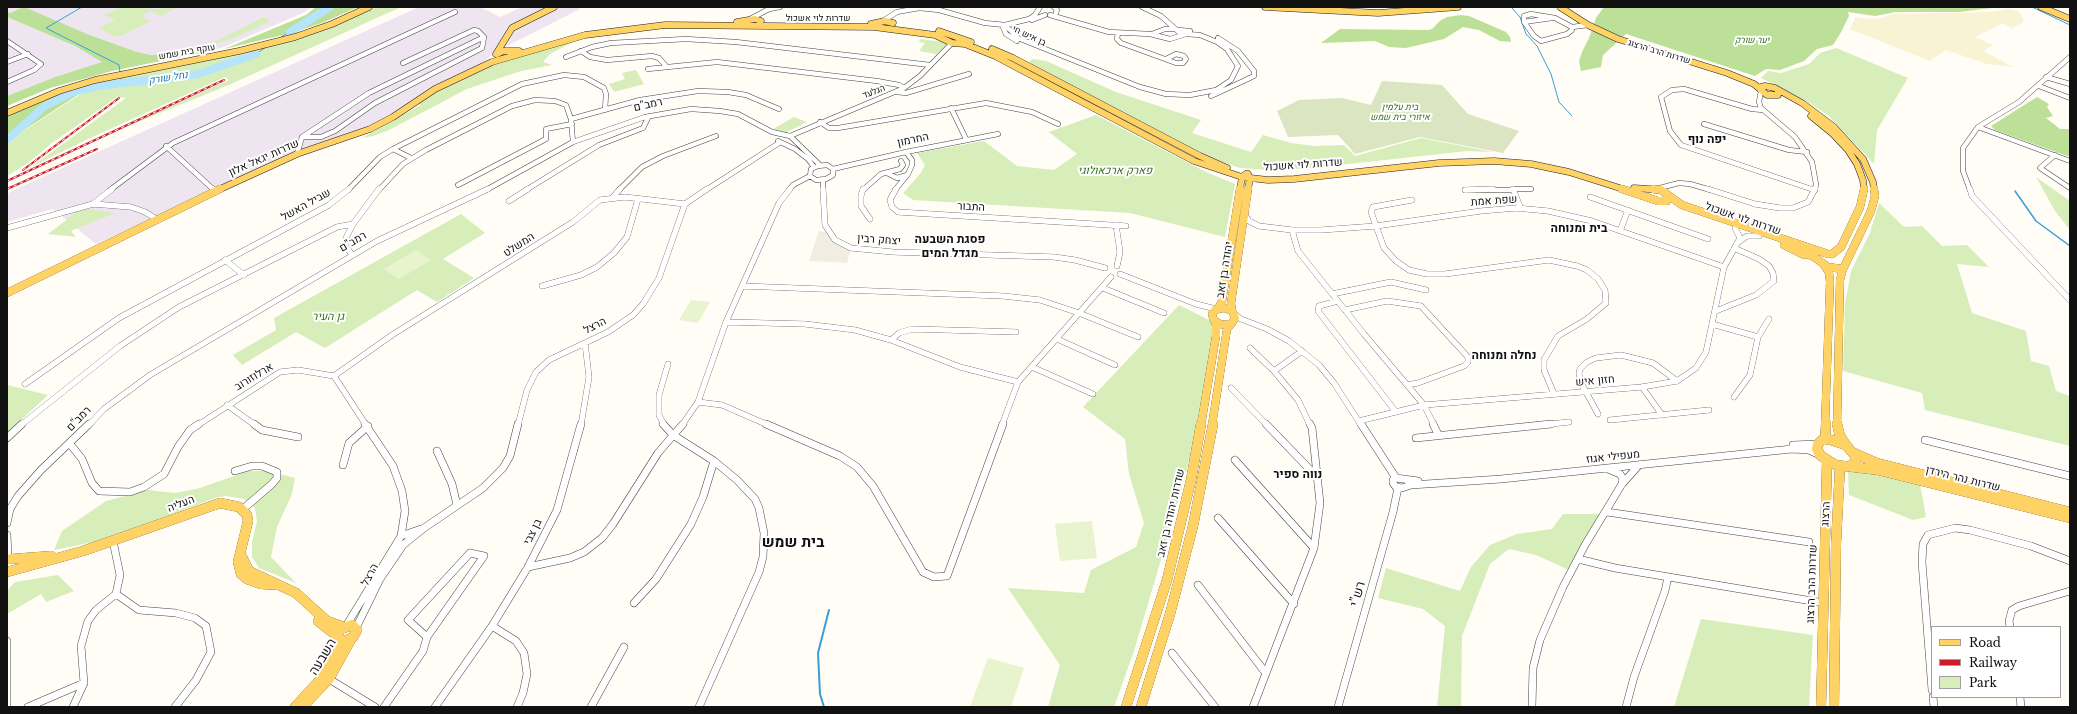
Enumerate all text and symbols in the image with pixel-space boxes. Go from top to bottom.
street label: שדרות לוי אשכול [786,13,850,23]
street label: בן איש חי [1010,23,1048,49]
park label: יער שורק [1735,35,1769,45]
street label: שדרות הרב הרצוג [1626,37,1692,67]
street label: עוקף בית שמש [158,42,216,62]
water label: נחל שורק [148,69,188,87]
street label: הגלעד [861,83,887,101]
street label: רמב"ם [632,95,664,115]
park label: בית עלמין איזורי בית שמש [1370,102,1430,123]
street label: החרמון [896,130,930,150]
district label: יפה נוף [1688,133,1726,147]
street label: שדרות יגאל אלון [227,137,301,179]
street label: שדרות לוי אשכול [1263,156,1343,174]
park label: פארק ארכאולוגי [1078,164,1152,178]
street label: שביל האשל [279,186,333,224]
street label: שפת אמת [1470,193,1518,209]
street label: התבור [957,200,985,214]
street label: שדרות לוי אשכול [1703,200,1783,238]
district label: בית ומנוחה [1551,222,1607,236]
street label: רמב"ם [337,229,369,255]
street label: המשלט [501,230,537,260]
street label: יצחק רבין [857,232,901,248]
district label: פסגת השבעה מגדל המים [914,233,986,261]
street label: יהודה בן זאב [1214,241,1236,299]
park label: גן העיר [312,310,344,324]
street label: הרצל [582,315,608,337]
district label: נחלה ומנוחה [1472,349,1536,363]
street label: ארלוזורוב [232,360,276,394]
street label: חזון איש [1575,373,1615,389]
street label: רמב"ם [64,404,94,434]
street label: מעפילי אגוז [1585,448,1641,466]
street label: שדרות נהר הירדן [1924,463,2002,495]
street label: שדרות יהודה בן זאב [1154,467,1188,559]
district label: נווה ספיר [1274,468,1322,482]
street label: העליה [165,493,197,515]
street label: הרצוג [1819,501,1833,527]
street label: בן צבי [521,517,545,547]
district label: בית שמש [762,534,824,552]
street label: שדרות הרב הרצוג [1804,544,1820,624]
street label: הרצל [359,562,381,588]
street label: רש"י [1347,580,1369,608]
legend [1931,626,2061,698]
text: Road [1969,635,2001,650]
street label: השבעה [306,636,340,678]
text: Railway [1969,655,2017,670]
text: Park [1969,675,1997,690]

